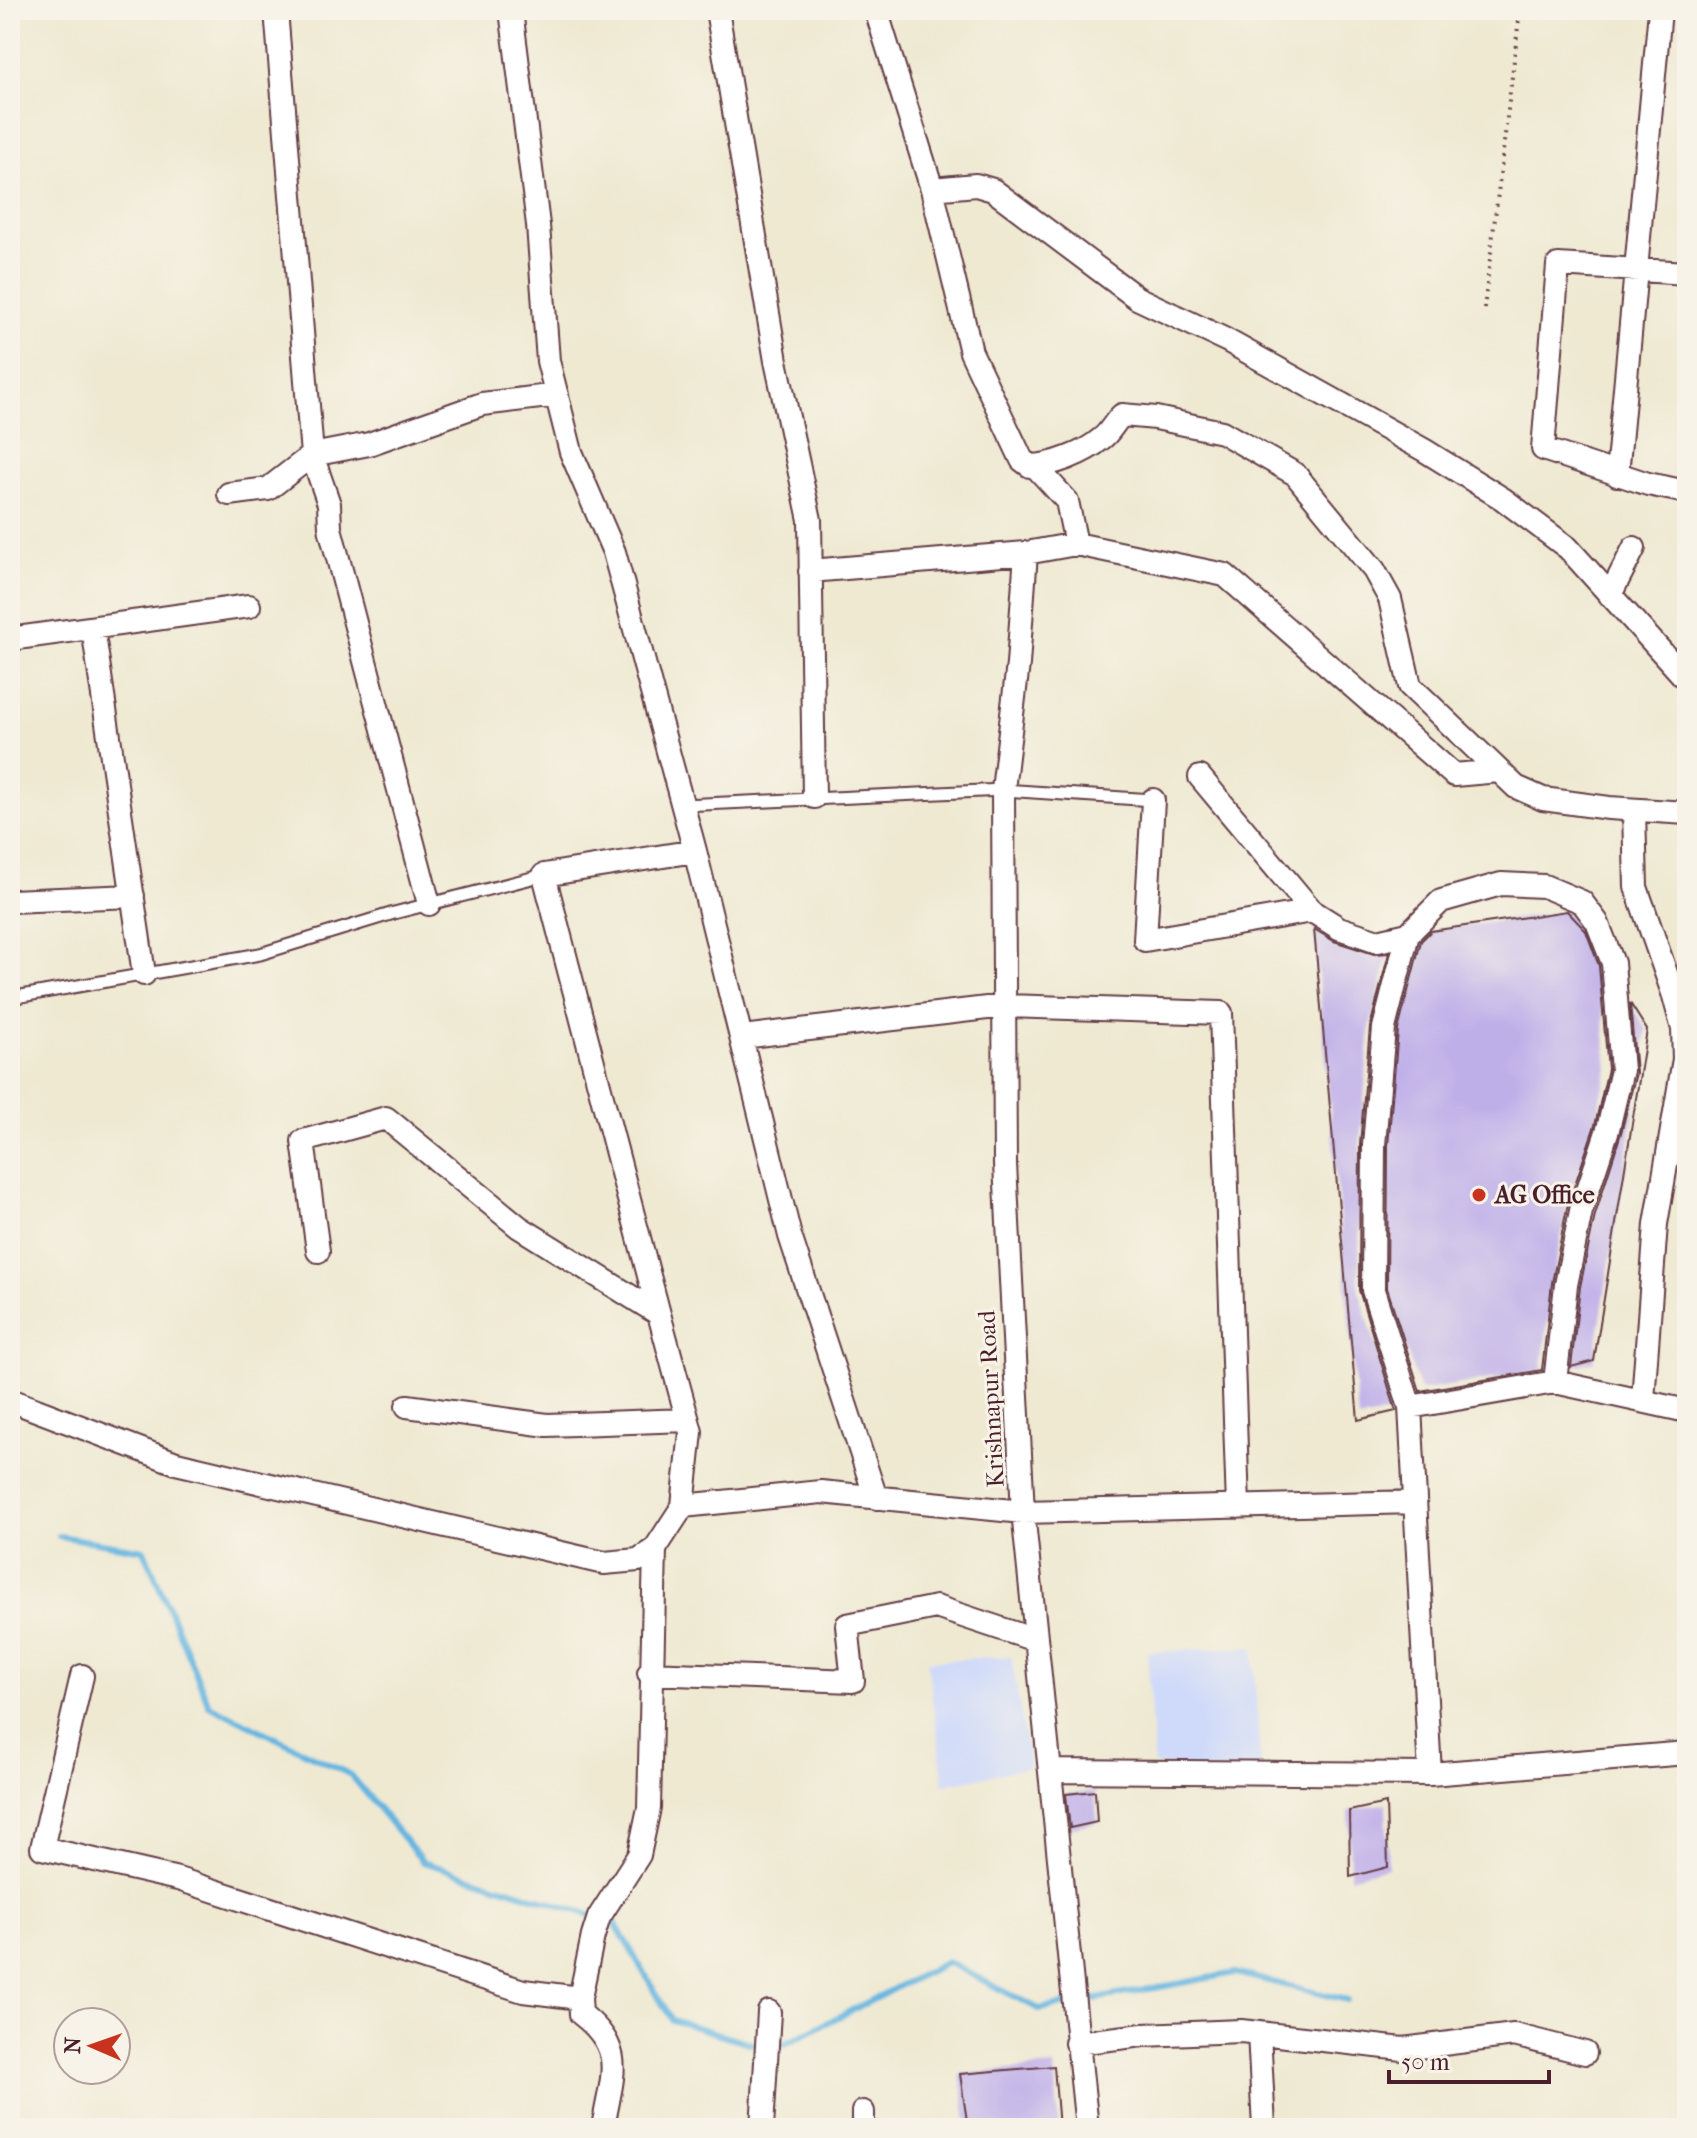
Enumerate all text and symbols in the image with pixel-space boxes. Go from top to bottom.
place label: AG Office [1493,1181,1595,1209]
marker: AG Office [1470,1186,1488,1204]
street label: Krishnapur Road [972,1309,1010,1488]
north arrow [52,2006,132,2086]
scale bar [1389,2034,1549,2084]
text: N [60,2036,86,2054]
text: 50 m [1401,2048,1450,2076]

